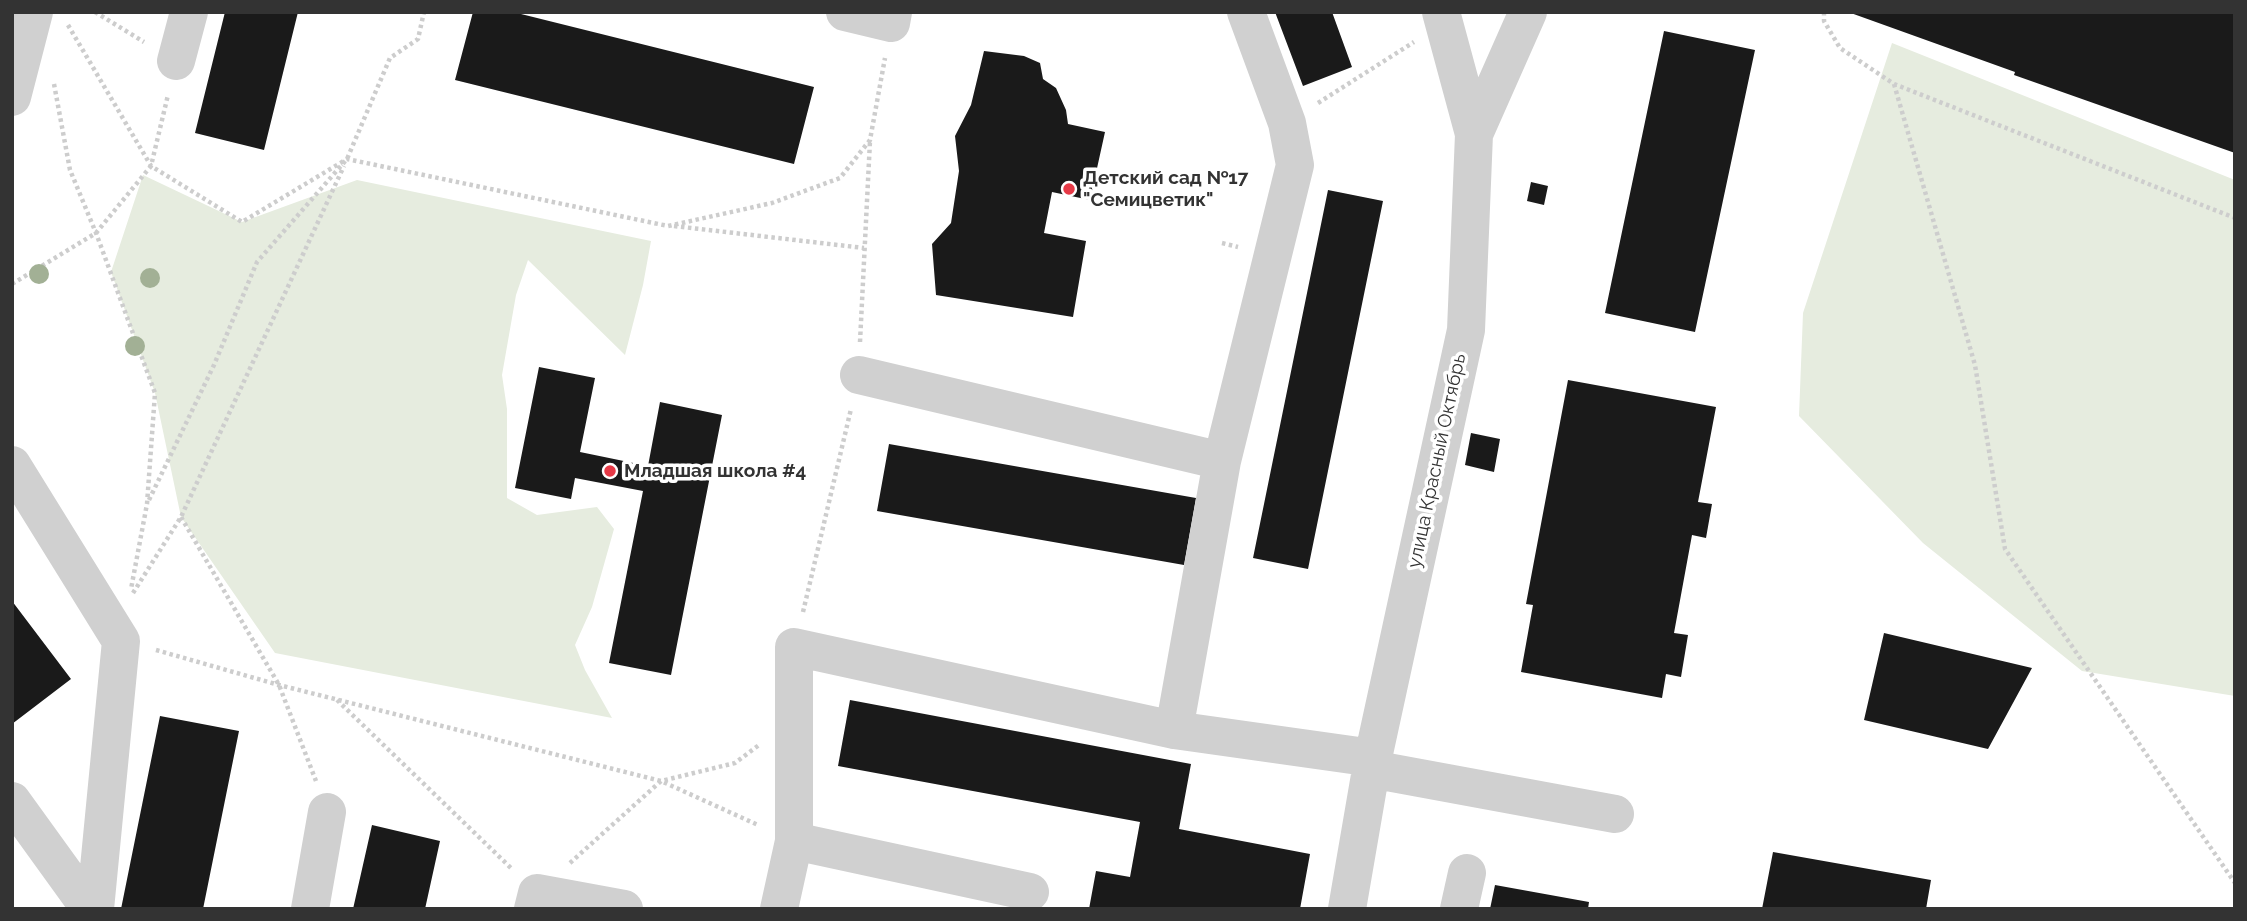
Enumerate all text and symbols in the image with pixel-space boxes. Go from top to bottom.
place label: Детский сад №17 "Семицветик" [1083,167,1248,211]
marker: Детский сад №17 "Семицветик" [1061,181,1077,197]
street label: улица Красный Октябрь [1403,352,1471,570]
place label: Младшая школа #4 [624,460,806,482]
marker: Младшая школа #4 [602,463,618,479]

